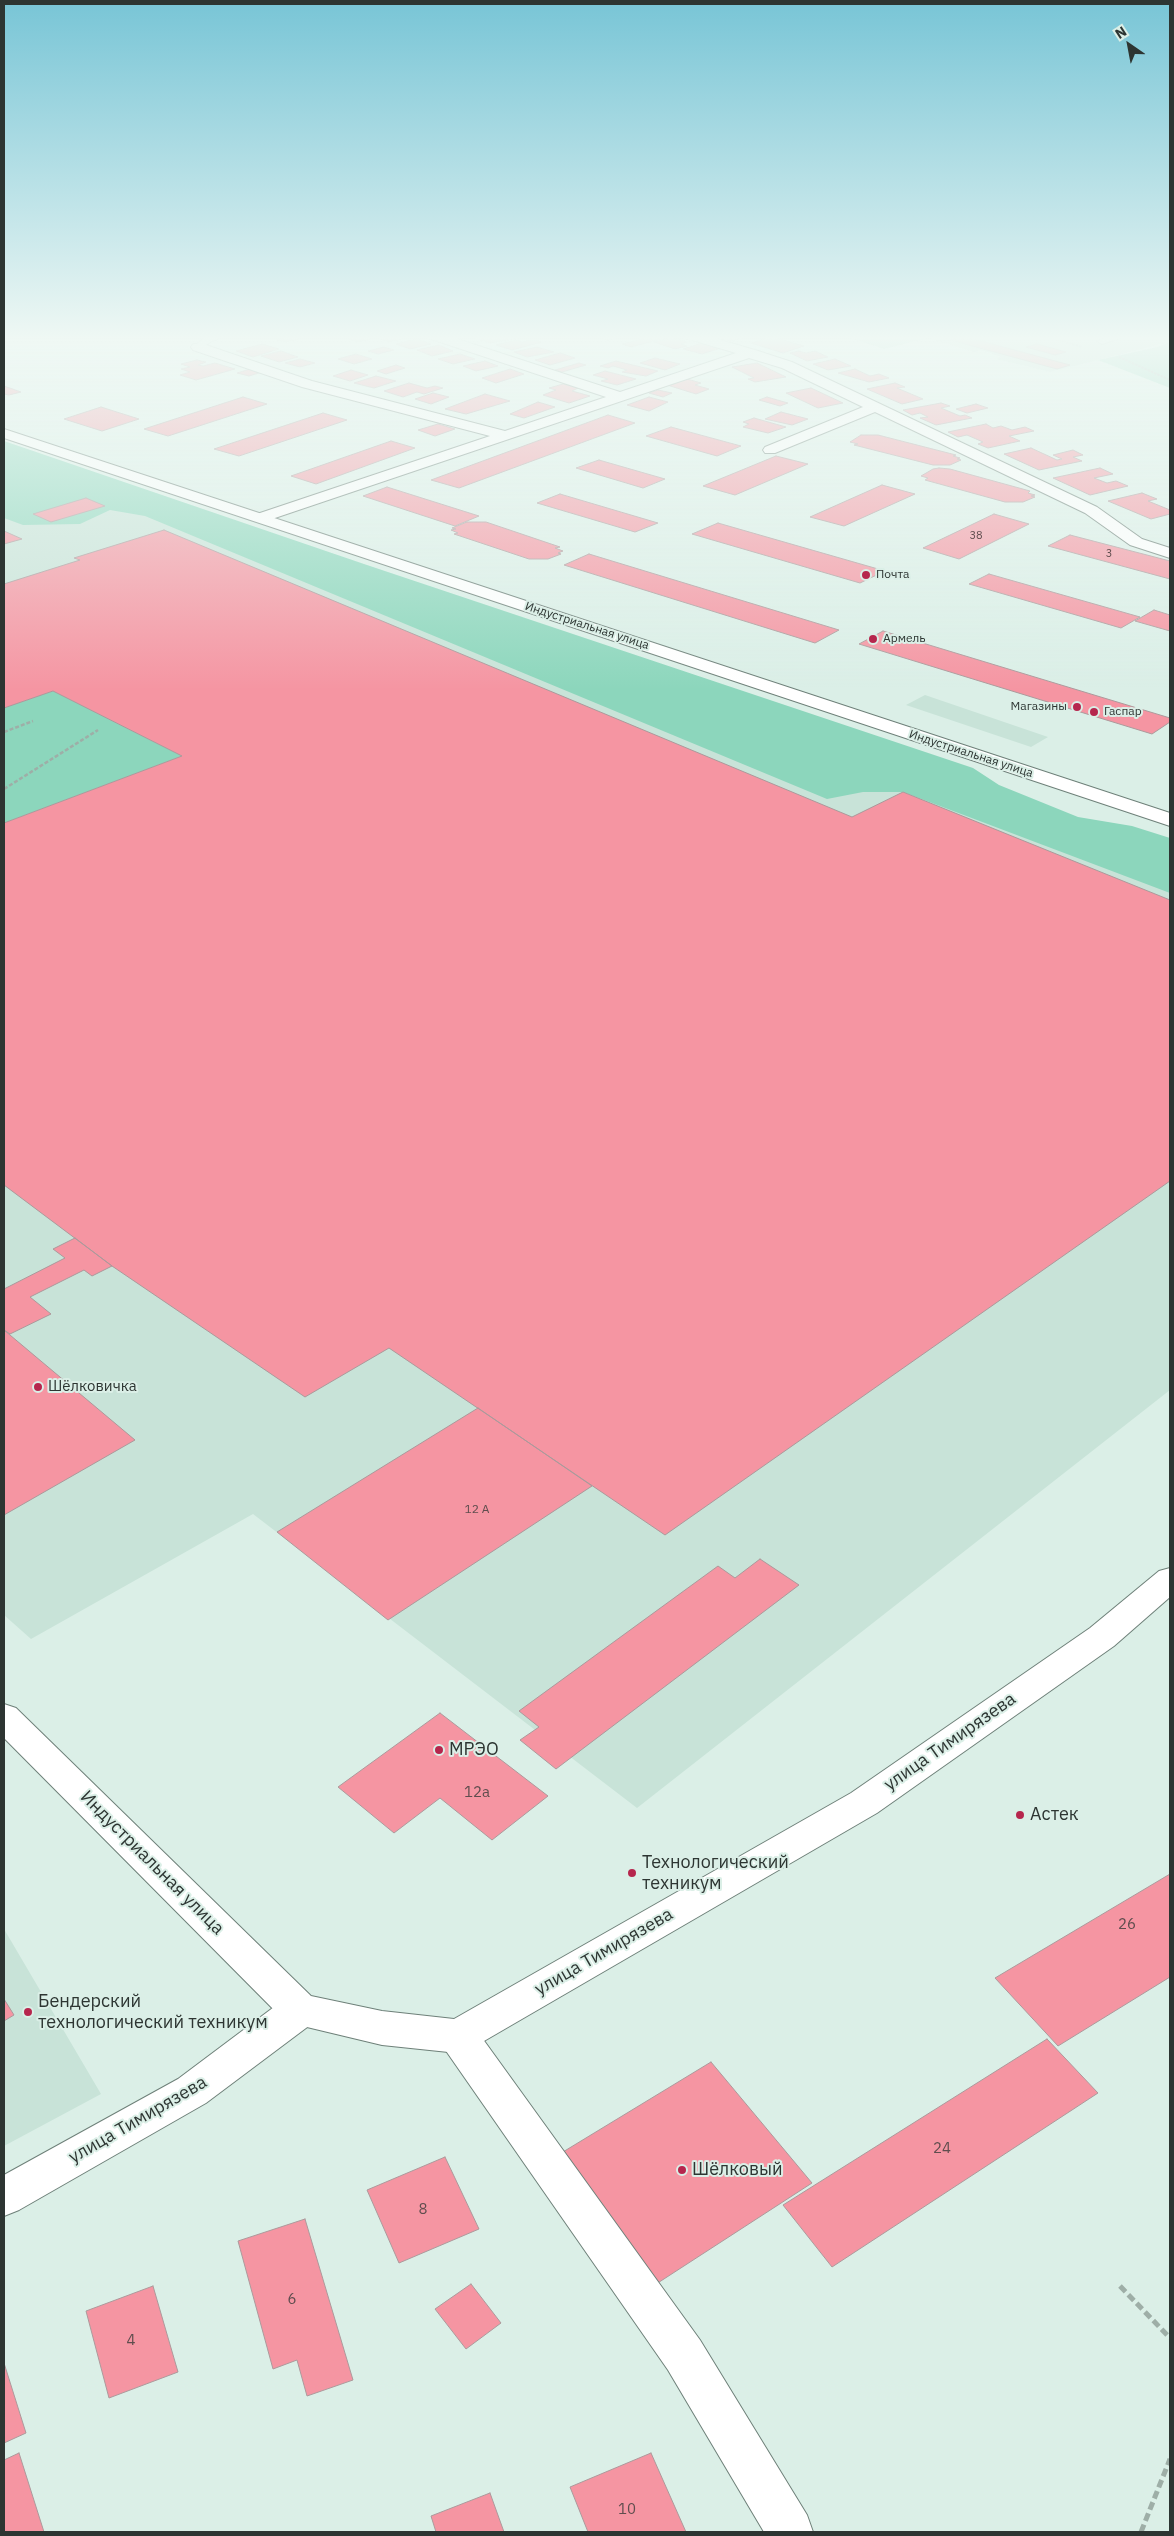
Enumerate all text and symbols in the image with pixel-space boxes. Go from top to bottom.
north arrow [1104,20,1154,70]
text: N [1112,22,1130,43]
house number: 38 [969,529,983,543]
house number: 3 [1106,547,1112,561]
place label: Почта [876,568,909,582]
marker: Почта [860,569,872,581]
street label: Индустриальная улица [523,599,651,653]
place label: Армель [883,632,926,646]
marker: Армель [867,633,879,645]
place label: Магазины [1011,700,1067,714]
marker: Магазины [1071,701,1083,713]
place label: Гаспар [1104,705,1142,719]
marker: Гаспар [1088,706,1100,718]
street label: Индустриальная улица [907,727,1035,781]
place label: Шёлковичка [48,1378,137,1396]
marker: Шёлковичка [32,1381,44,1393]
house number: 12 А [465,1503,489,1517]
street label: улица Тимирязева [880,1688,1020,1796]
place label: МРЭО [449,1739,499,1761]
marker: МРЭО [433,1744,445,1756]
house number: 12а [464,1784,490,1802]
street label: Индустриальная улица [76,1787,228,1939]
place label: Астек [1030,1804,1079,1826]
marker: Астек [1014,1809,1026,1821]
place label: Технологический техникум [642,1852,789,1895]
marker: Технологический техникум [626,1867,638,1879]
street label: улица Тимирязева [531,1904,677,2000]
house number: 26 [1118,1916,1136,1934]
place label: Бендерский технологический техникум [38,1991,268,2034]
marker: Бендерский технологический техникум [22,2006,34,2018]
street label: улица Тимирязева [65,2072,211,2168]
house number: 24 [933,2140,951,2158]
place label: Шёлковый [692,2159,783,2181]
marker: Шёлковый [676,2164,688,2176]
house number: 8 [419,2201,427,2219]
house number: 6 [288,2291,296,2309]
house number: 4 [127,2332,135,2350]
house number: 10 [618,2501,636,2519]

